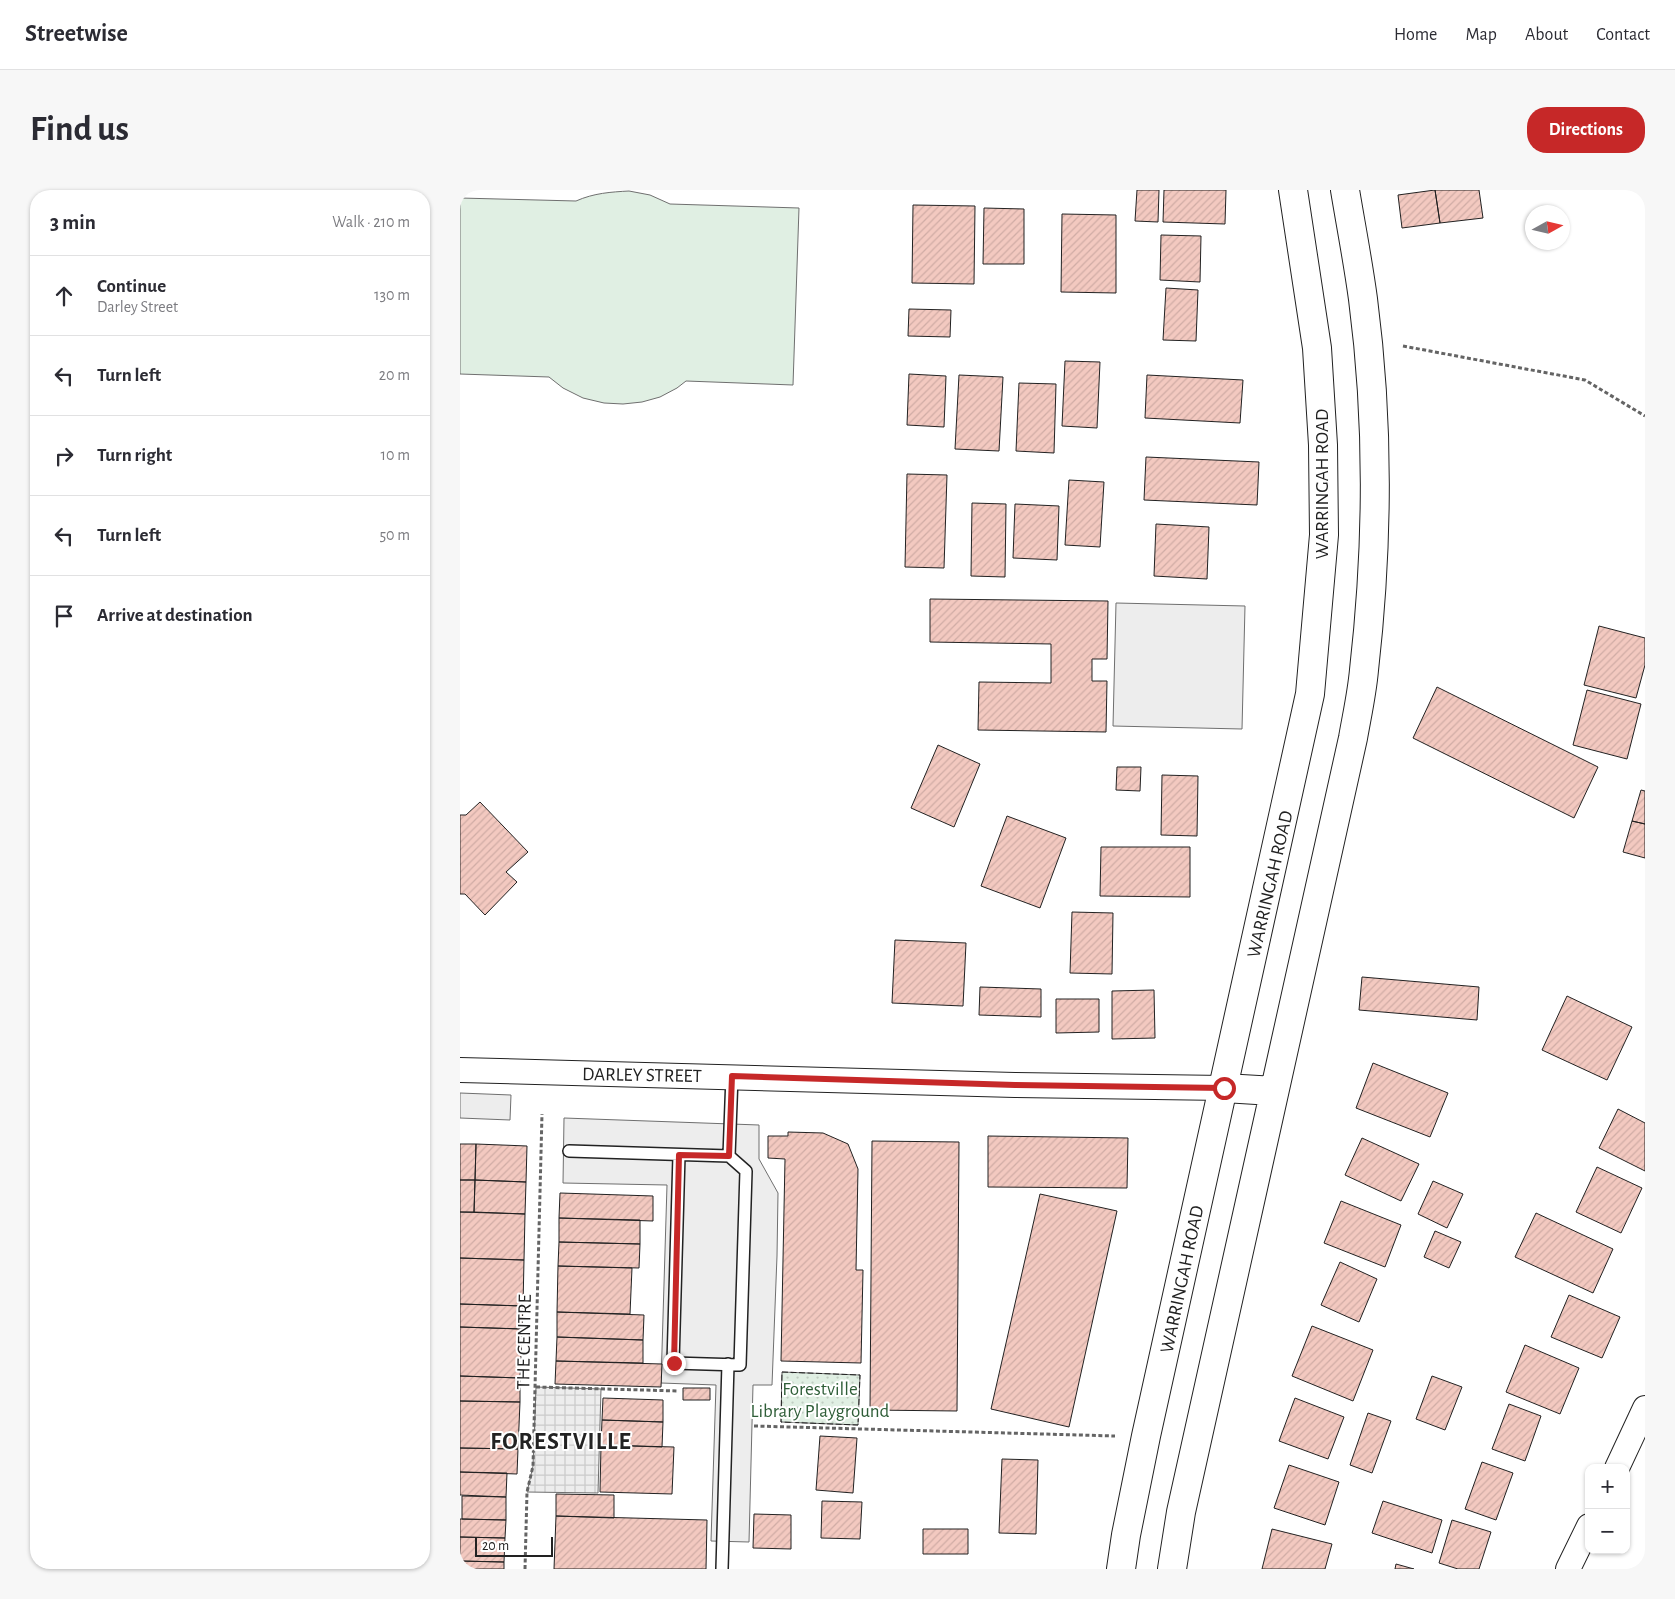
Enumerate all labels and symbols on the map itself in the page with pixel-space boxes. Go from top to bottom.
north arrow [1525,205,1570,250]
street label: WARRINGAH ROAD [1313,409,1332,559]
street label: WARRINGAH ROAD [1244,809,1297,960]
street label: DARLEY STREET [582,1065,702,1086]
route start [1213,1077,1236,1100]
street label: WARRINGAH ROAD [1158,1204,1207,1355]
street label: THE CENTRE [514,1294,535,1390]
route end [663,1352,686,1375]
park label: Forestville Library Playground [751,1380,890,1421]
district label: FORESTVILLE [490,1430,632,1454]
scale bar [475,1534,552,1557]

